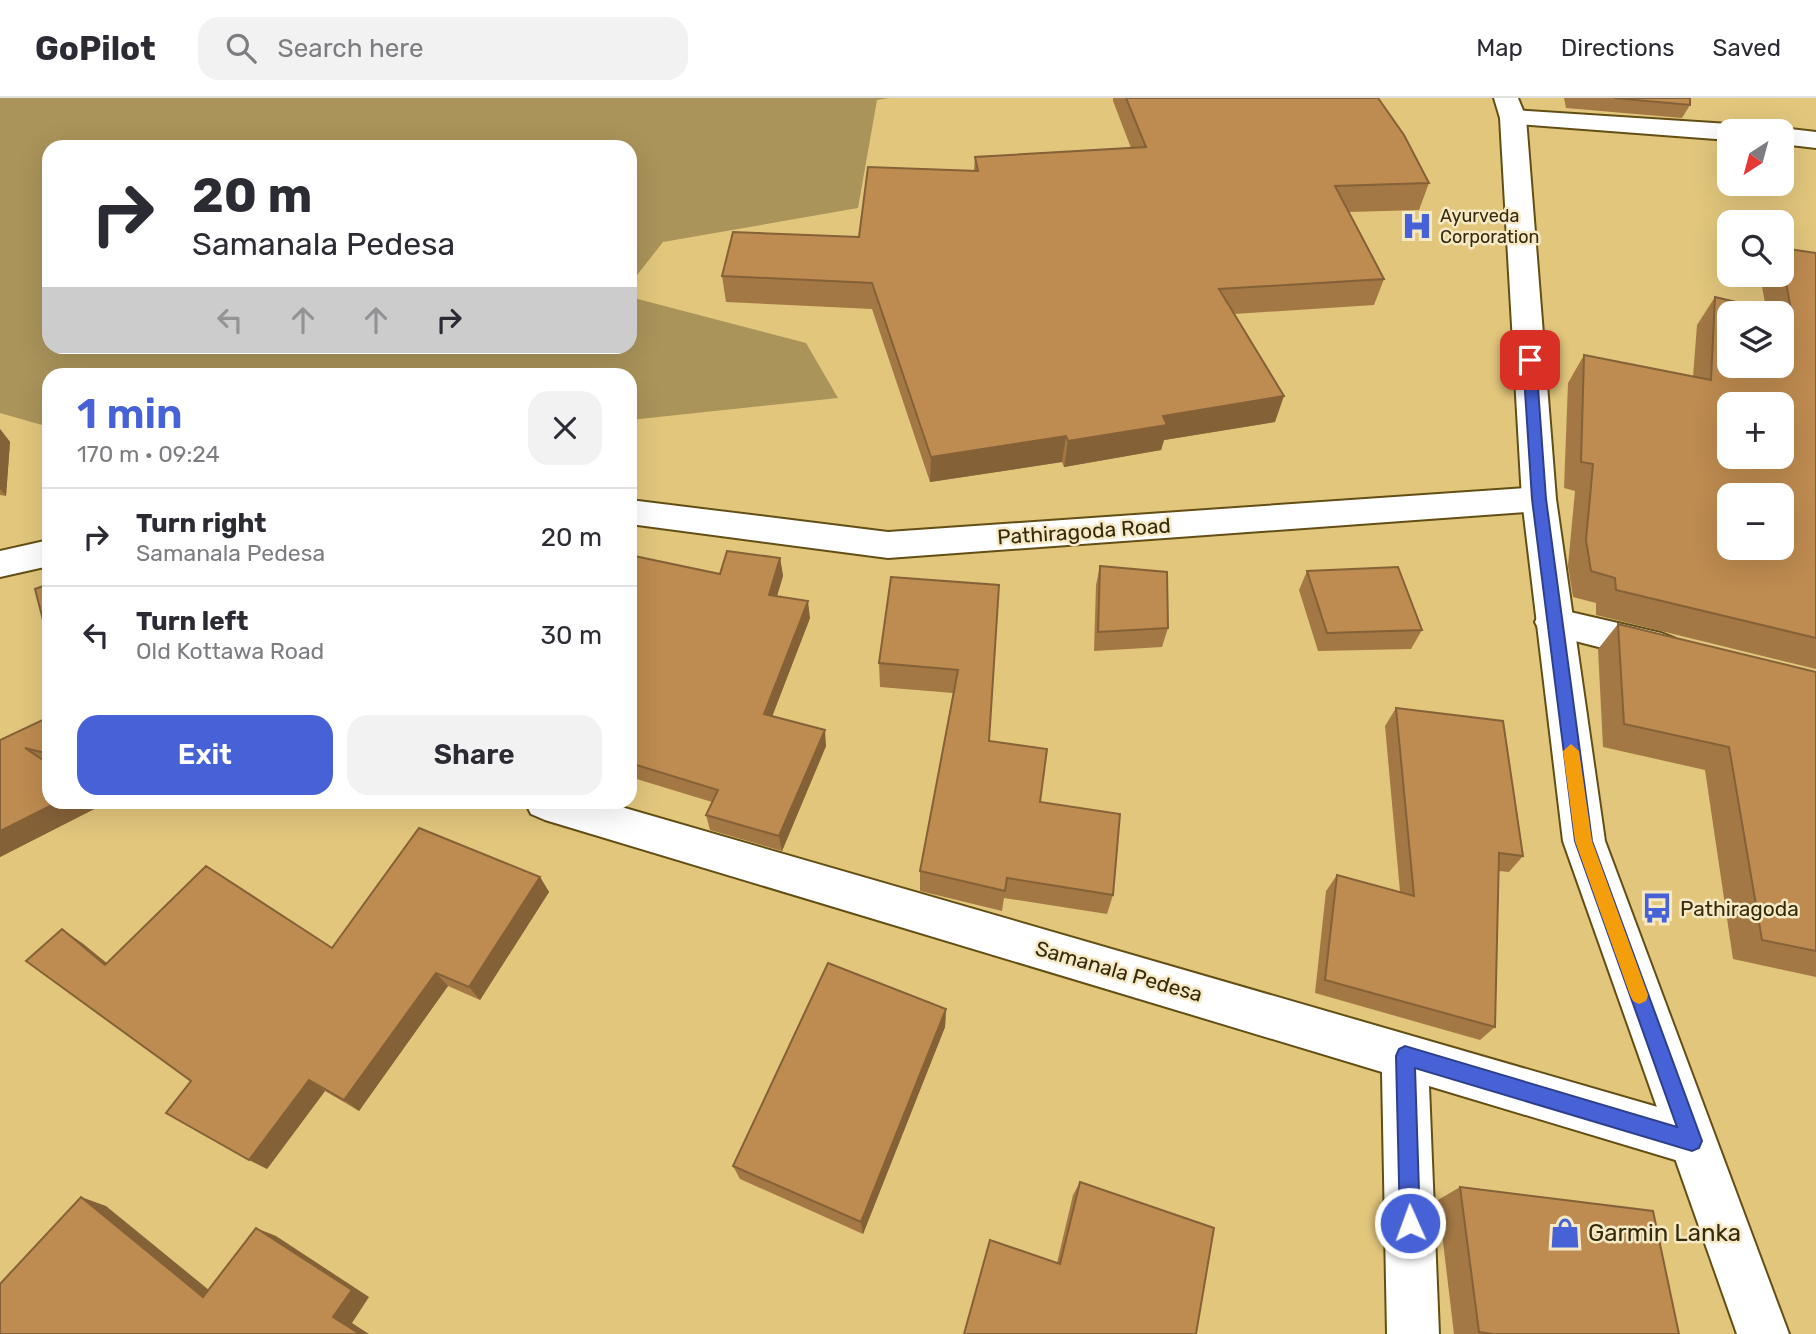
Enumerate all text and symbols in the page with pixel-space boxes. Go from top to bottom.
search box [198,17,688,80]
text: GoPilot [35,29,156,68]
icon: search [222,29,260,67]
text: Search here [278,33,423,64]
text: Map [1476,34,1523,62]
text: Directions [1561,34,1674,62]
text: Saved [1712,34,1781,62]
north arrow [1717,119,1794,196]
map controls [1717,119,1794,560]
text: 20 m [192,166,313,224]
icon: right [77,168,168,259]
place label: Ayurveda Corporation [1440,205,1539,248]
hospital icon: Ayurveda Corporation [1400,209,1434,243]
button: search [1717,210,1794,287]
text: Samanala Pedesa [192,225,455,263]
icon: left [211,301,249,339]
icon: ahead [284,301,322,339]
icon: ahead [357,301,395,339]
icon: right [430,301,468,339]
button: layers [1717,301,1794,378]
pin [1500,330,1560,390]
icon: arrive [1511,341,1549,379]
text: 1 min [77,389,183,439]
button: close [528,391,602,465]
button: + [1717,392,1794,469]
text: 170 m · 09:24 [77,440,220,468]
button: − [1717,483,1794,560]
text: Turn right [136,508,266,539]
street label: Pathiragoda Road [996,512,1172,550]
icon: right [77,518,115,556]
text: 20 m [541,522,602,553]
text: Samanala Pedesa [136,539,325,567]
text: Turn left [136,606,248,637]
icon: left [77,616,115,654]
text: 30 m [540,620,602,651]
text: Old Kottawa Road [136,637,324,665]
button: Exit [77,715,333,795]
button: Share [347,715,602,795]
bus stop icon: Pathiragoda [1640,891,1674,925]
place label: Pathiragoda [1680,896,1799,921]
street label: Samanala Pedesa [1033,935,1205,1007]
position arrow [1373,1186,1447,1260]
shop icon: Garmin Lanka [1548,1216,1582,1250]
place label: Garmin Lanka [1588,1219,1741,1247]

